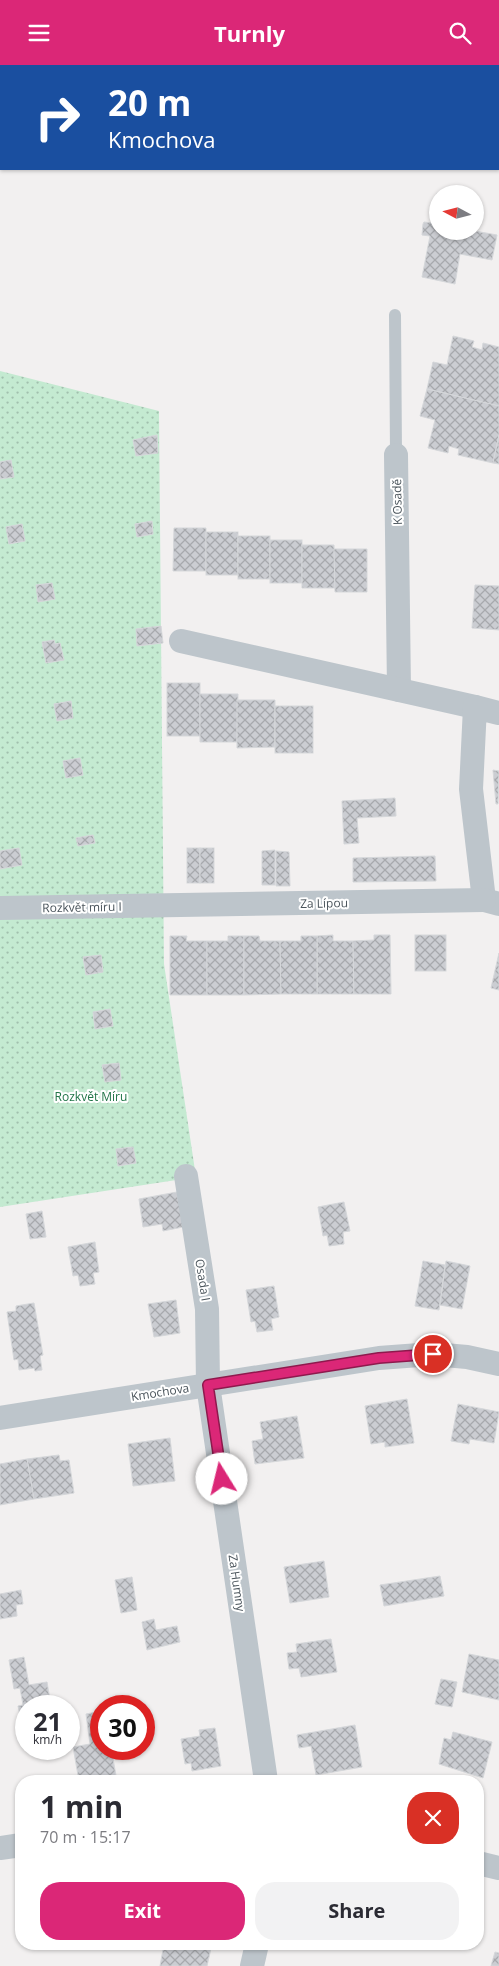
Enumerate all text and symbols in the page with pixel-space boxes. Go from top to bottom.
text: Turnly [214,18,285,48]
icon: menu [25,19,53,47]
icon: search [446,19,474,47]
text: 20 m [108,79,191,126]
icon: right [25,85,90,150]
text: Kmochova [108,124,216,154]
north arrow [429,185,484,240]
map controls [429,185,484,240]
street label: K Osadě [388,478,406,525]
street label: Za Lípou [300,894,348,912]
street label: Rozkvět míru I [42,898,122,916]
park label: Rozkvět Míru [55,1088,127,1105]
street label: Osada I [191,1258,215,1302]
pin [412,1333,454,1375]
icon: arrive [419,1340,447,1368]
street label: Kmochova [130,1379,190,1405]
position arrow [195,1452,247,1504]
street label: Za Humny [225,1553,250,1614]
speed limit sign: 30 [90,1695,155,1760]
text: 21 [33,1704,62,1738]
text: km/h [33,1731,62,1748]
text: 1 min [40,1786,123,1827]
button: close [407,1792,459,1844]
text: 70 m · 15:17 [40,1826,131,1848]
button: Exit [40,1882,245,1940]
button: Share [255,1882,459,1940]

